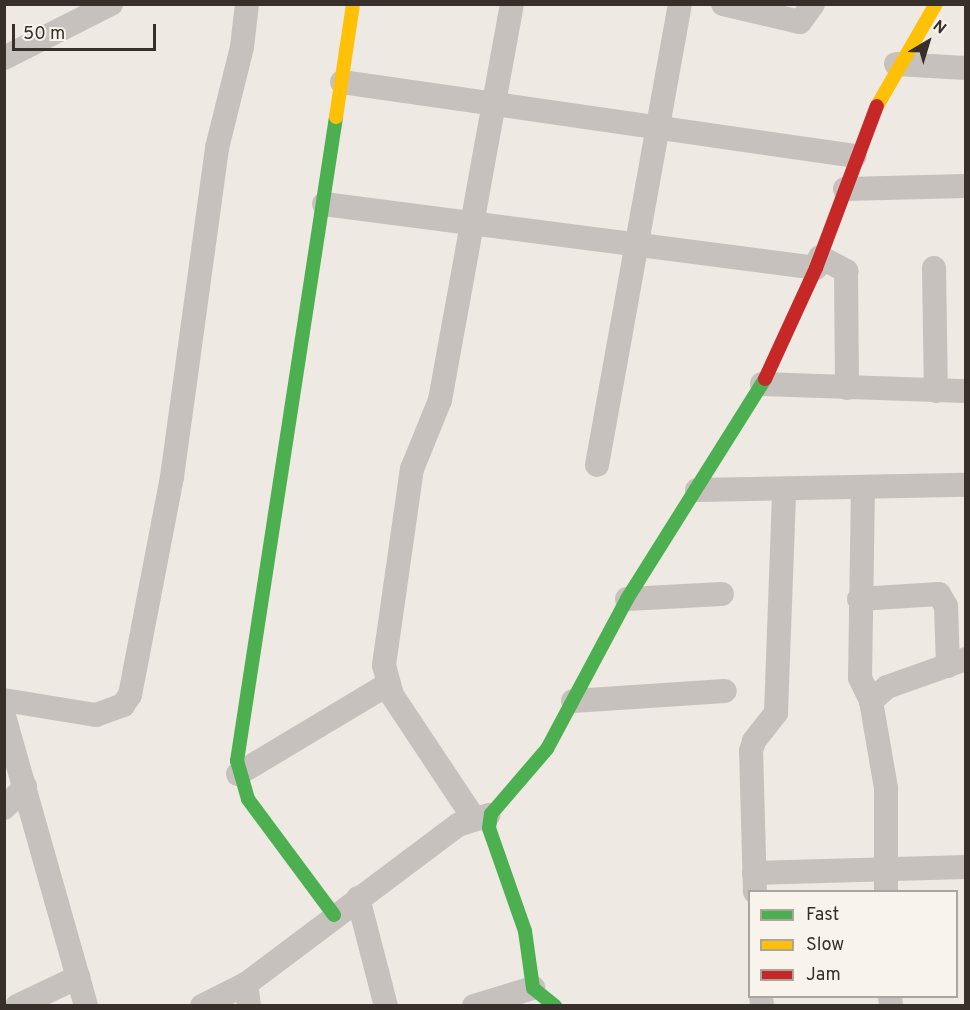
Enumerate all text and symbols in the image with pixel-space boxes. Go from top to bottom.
scale bar [15,12,159,50]
north arrow [898,12,958,72]
text: N [928,16,950,39]
text: 50 m [23,23,65,46]
legend [748,890,958,998]
text: Fast [806,904,839,927]
text: Slow [806,934,844,957]
text: Jam [806,964,841,987]

